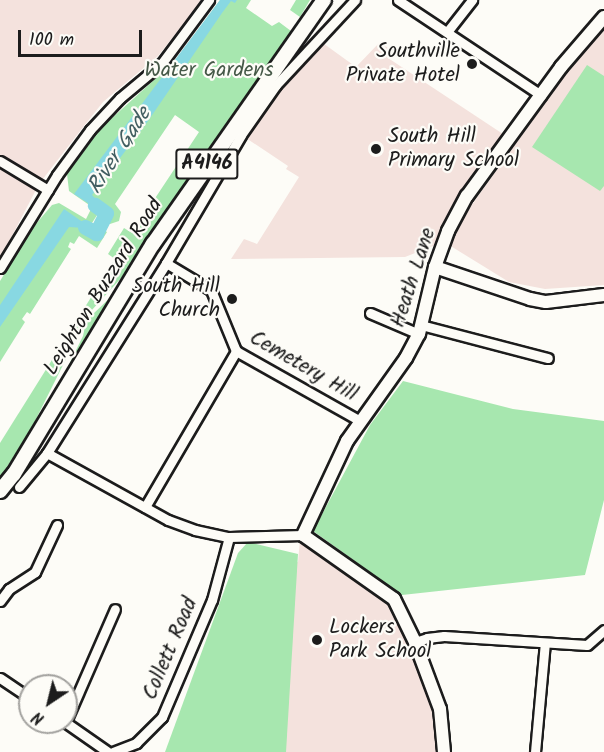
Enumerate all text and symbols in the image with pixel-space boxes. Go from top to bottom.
scale bar [21,18,146,56]
text: 100 m [29,26,74,55]
place label: Southville Private Hotel [346,39,460,89]
marker: Southville Private Hotel [465,57,479,71]
park label: Water Gardens [145,58,273,84]
water label: River Gade [82,103,158,199]
place label: South Hill Primary School [388,124,519,174]
marker: South Hill Primary School [369,142,383,156]
road number: A4146 [174,147,240,181]
street label: Leighton Buzzard Road [39,194,169,380]
street label: Heath Lane [386,225,442,331]
place label: South Hill Church [132,274,220,324]
marker: South Hill Church [225,292,239,306]
street label: Cemetery Hill [245,326,361,408]
street label: Collett Road [138,594,204,704]
place label: Lockers Park School [329,615,431,665]
marker: Lockers Park School [310,633,324,647]
north arrow [18,674,78,734]
text: N [27,704,50,731]

